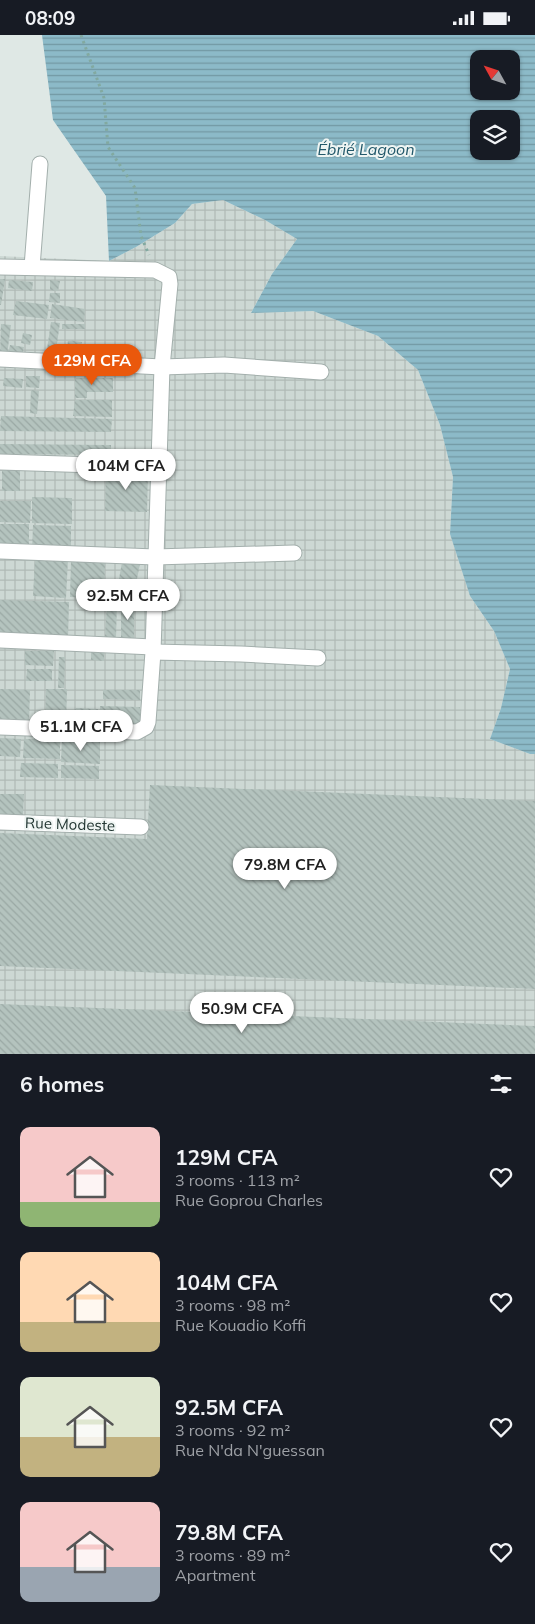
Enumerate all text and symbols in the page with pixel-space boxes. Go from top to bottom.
text: 08:09 [25,6,75,30]
north arrow [470,50,520,100]
map controls [470,50,520,160]
button: layers [470,110,520,160]
water label: Ébrié Lagoon [317,139,415,159]
pin: 129M CFA [40,343,144,386]
text: 129M CFA [53,350,131,370]
pin: 104M CFA [74,449,178,491]
text: 104M CFA [87,455,165,475]
pin: 92.5M CFA [71,579,185,621]
text: 92.5M CFA [87,585,169,605]
pin: 51.1M CFA [24,709,138,752]
text: 51.1M CFA [40,716,122,736]
street label: Rue Modeste [24,813,116,835]
pin: 79.8M CFA [228,847,342,890]
text: 79.8M CFA [244,854,326,874]
pin: 50.9M CFA [185,991,299,1034]
text: 50.9M CFA [201,998,283,1018]
icon: filters [487,1070,515,1098]
text: 6 homes [20,1071,104,1097]
text: 129M CFA [175,1144,278,1170]
icon: home [60,1147,120,1207]
icon: heart [487,1163,515,1191]
text: 3 rooms · 113 m² [175,1170,300,1190]
text: Rue Goprou Charles [175,1190,323,1210]
text: 104M CFA [175,1269,278,1295]
icon: home [60,1272,120,1332]
icon: heart [487,1288,515,1316]
text: 3 rooms · 98 m² [175,1295,290,1315]
text: Rue Kouadio Koffi [175,1315,306,1335]
text: 92.5M CFA [175,1394,283,1420]
icon: home [60,1397,120,1457]
icon: heart [487,1413,515,1441]
text: 3 rooms · 92 m² [175,1420,290,1440]
text: Rue N'da N'guessan [175,1440,325,1460]
text: 79.8M CFA [175,1519,283,1545]
icon: home [60,1522,120,1582]
icon: heart [487,1538,515,1566]
text: 3 rooms · 89 m² [175,1545,290,1565]
text: Apartment [175,1565,256,1585]

